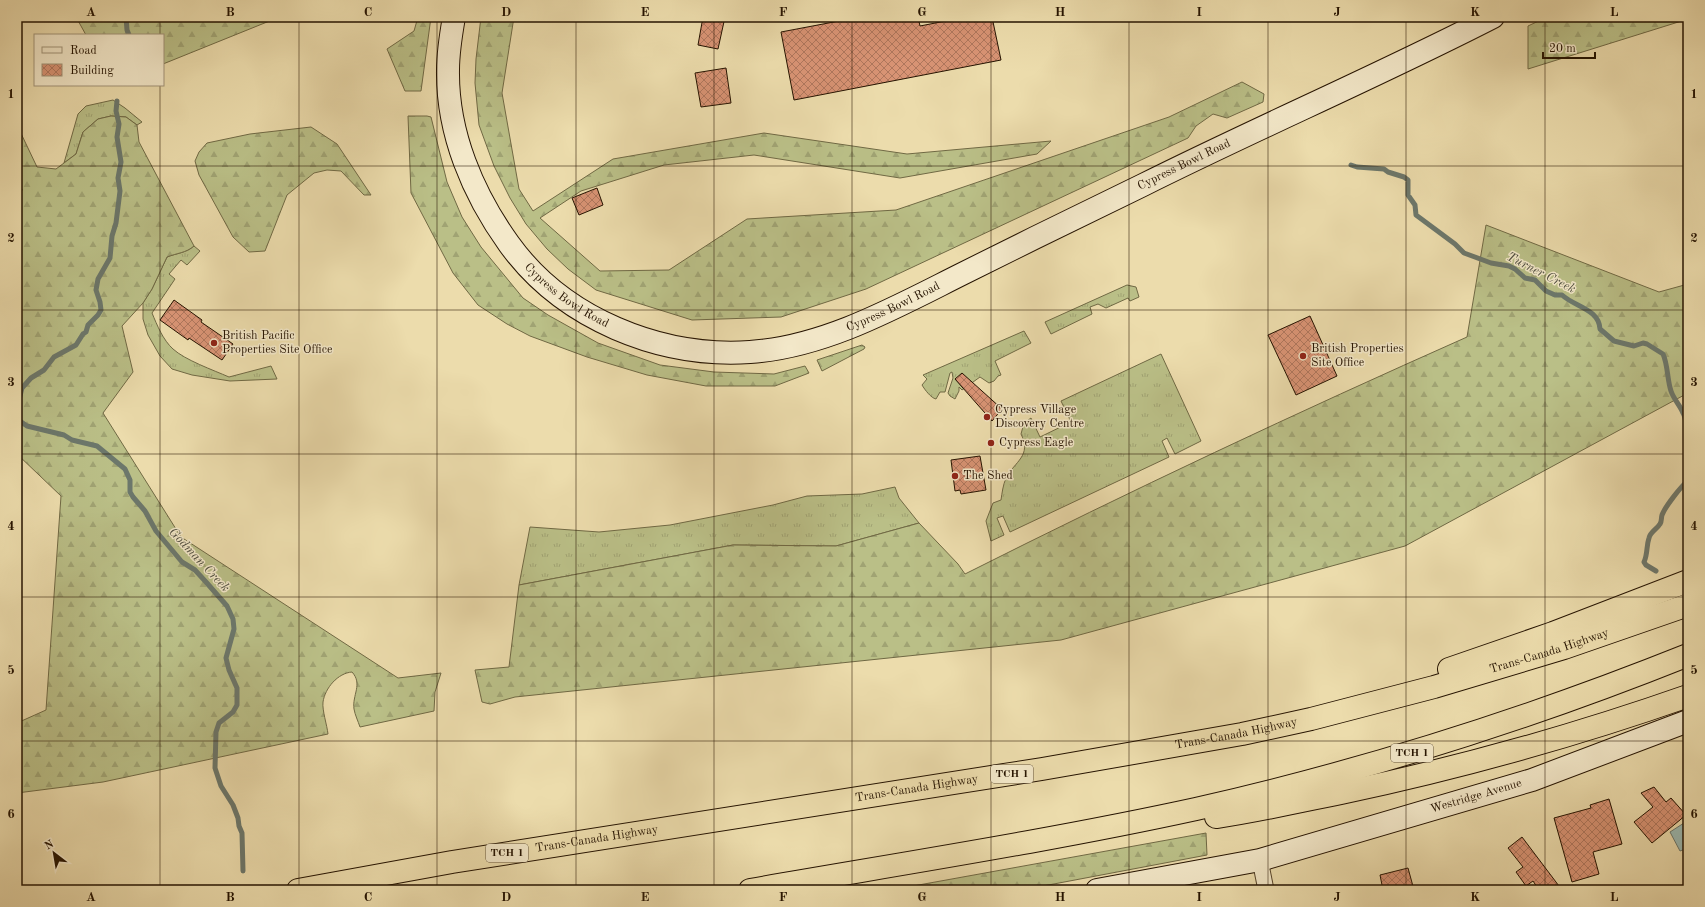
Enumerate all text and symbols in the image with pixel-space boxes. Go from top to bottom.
text: A [86,6,96,19]
text: B [225,6,235,19]
text: C [364,6,372,19]
text: D [501,6,511,19]
text: E [641,6,650,19]
text: F [779,6,788,19]
text: G [917,6,927,19]
text: H [1055,6,1066,19]
text: I [1196,6,1202,19]
text: J [1333,6,1341,19]
text: K [1470,6,1480,19]
text: L [1610,6,1619,19]
legend [34,34,164,86]
scale bar [1543,34,1595,60]
text: 20 m [1549,43,1576,55]
text: Road [70,45,97,57]
text: Building [70,65,114,77]
text: 1 [7,88,15,101]
text: 1 [1690,88,1698,101]
street label: Cypress Bowl Road [1136,137,1232,193]
text: 2 [7,232,15,245]
text: 2 [1690,232,1698,245]
water label: Turner Creek [1504,250,1578,296]
street label: Cypress Bowl Road [522,261,610,330]
street label: Cypress Bowl Road [845,280,942,334]
place label: British Pacific Properties Site Office [222,330,333,356]
marker: British Pacific Properties Site Office [209,338,219,348]
place label: British Properties Site Office [1311,343,1404,369]
marker: British Properties Site Office [1298,351,1308,361]
text: 3 [7,376,15,389]
text: 3 [1690,376,1698,389]
place label: Cypress Village Discovery Centre [995,404,1085,430]
marker: Cypress Village Discovery Centre [982,412,992,422]
place label: Cypress Eagle [999,437,1074,449]
marker: Cypress Eagle [986,438,996,448]
place label: The Shed [963,470,1013,482]
marker: The Shed [950,471,960,481]
text: 4 [7,520,15,533]
text: 4 [1690,520,1698,533]
water label: Godman Creek [166,525,232,595]
street label: Trans-Canada Highway [1488,627,1611,676]
text: 5 [7,664,15,677]
text: 5 [1690,664,1698,677]
street label: Trans-Canada Highway [1174,716,1299,752]
road number: TCH 1 [1391,744,1433,762]
road number: TCH 1 [991,765,1033,783]
street label: Trans-Canada Highway [854,773,980,804]
street label: Westridge Avenue [1429,777,1524,816]
text: 6 [7,808,15,821]
text: 6 [1690,808,1698,821]
street label: Trans-Canada Highway [534,823,660,855]
north arrow [34,833,74,873]
text: N [43,839,57,853]
road number: TCH 1 [486,844,528,862]
text: A [86,891,96,904]
text: B [225,891,235,904]
text: C [364,891,372,904]
text: D [501,891,511,904]
text: E [641,891,650,904]
text: F [779,891,788,904]
text: G [917,891,927,904]
text: H [1055,891,1066,904]
text: I [1196,891,1202,904]
text: J [1333,891,1341,904]
text: K [1470,891,1480,904]
text: L [1610,891,1619,904]

